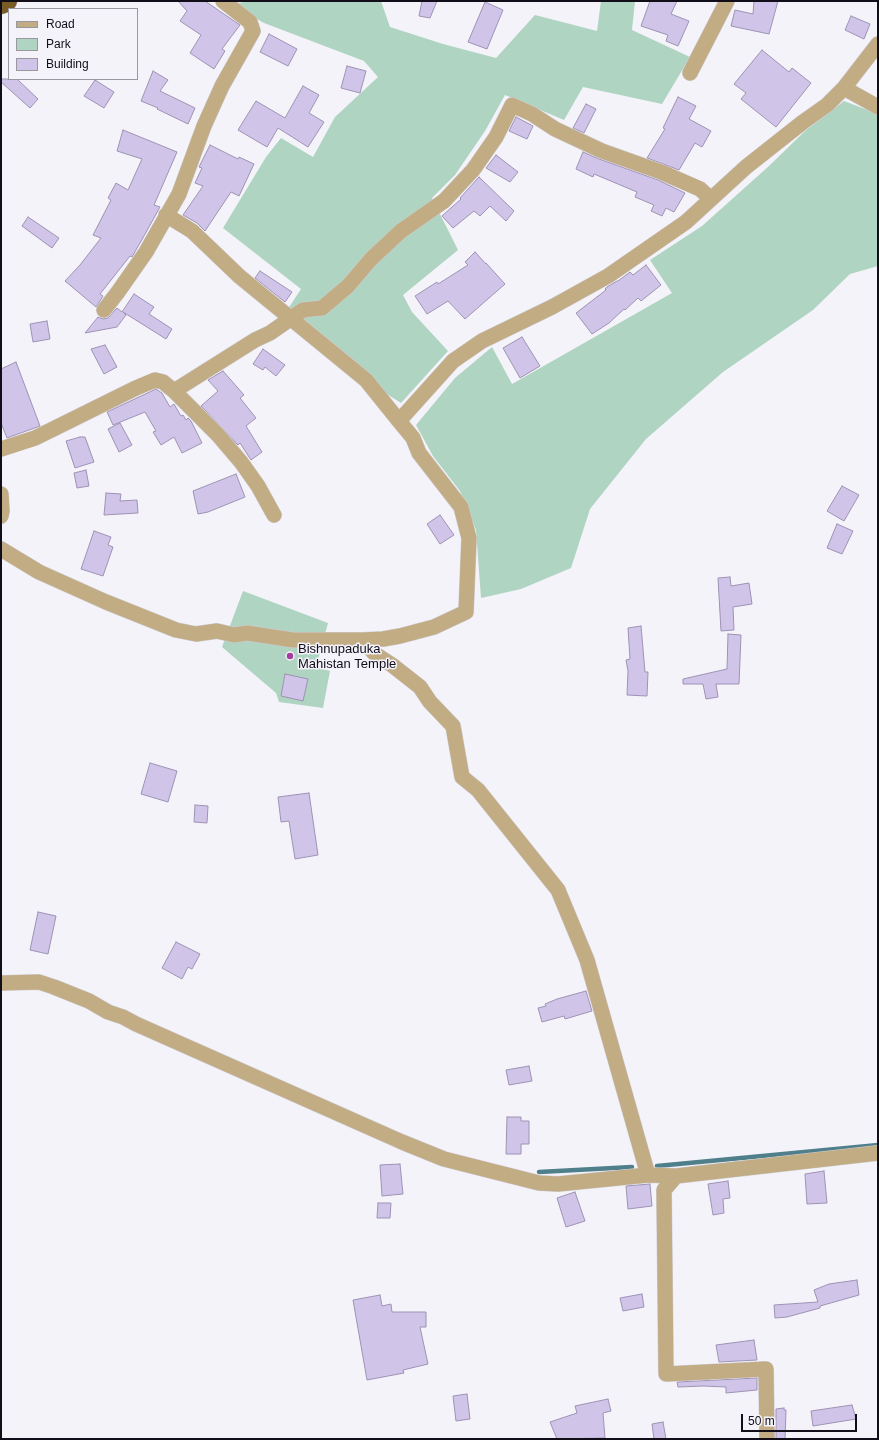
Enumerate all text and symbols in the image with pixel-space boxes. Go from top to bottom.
legend [8,8,138,80]
text: Road [46,17,75,31]
text: Park [46,37,71,51]
text: Building [46,57,89,71]
place label: Bishnupaduka Mahistan Temple [298,641,396,672]
marker: Bishnupaduka Mahistan Temple [285,651,295,661]
scale bar [743,1406,859,1432]
text: 50 m [748,1414,775,1428]

